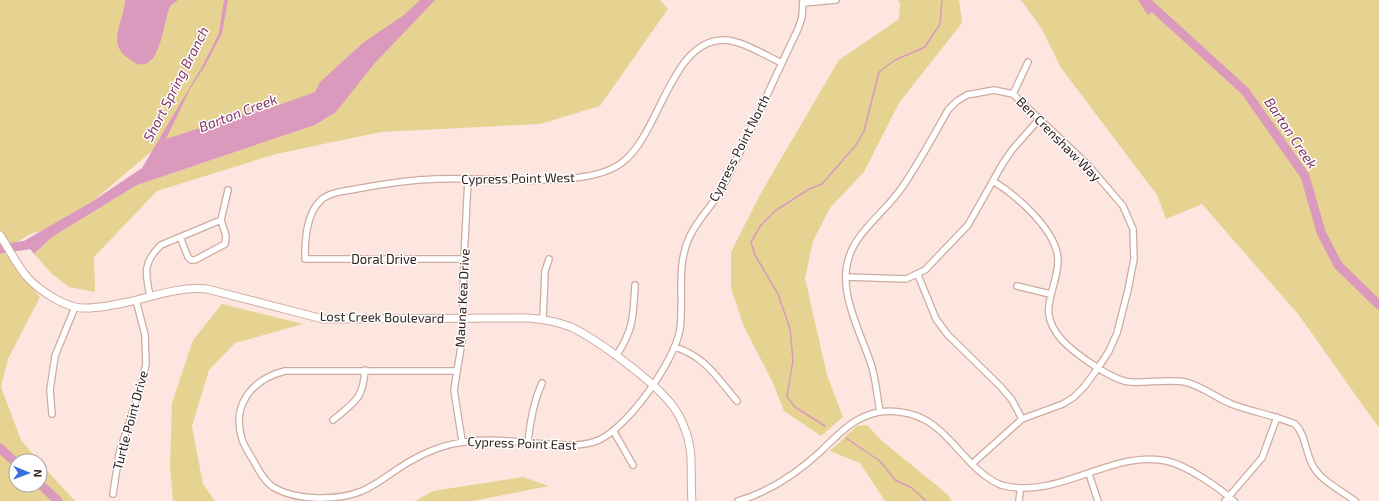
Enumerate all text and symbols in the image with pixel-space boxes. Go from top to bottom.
water label: Short Spring Branch [139,23,212,144]
water label: Barton Creek [196,90,279,135]
street label: Cypress Point North [705,92,773,204]
street label: Ben Crenshaw Way [1013,93,1105,185]
water label: Barton Creek [1261,94,1321,172]
street label: Cypress Point West [461,169,575,187]
street label: Mauna Kea Drive [451,248,473,348]
street label: Doral Drive [351,251,417,267]
street label: Lost Creek Boulevard [320,308,444,326]
street label: Turtle Point Drive [109,369,151,471]
street label: Cypress Point East [467,433,577,453]
north arrow [8,453,48,493]
text: N [32,469,45,477]

